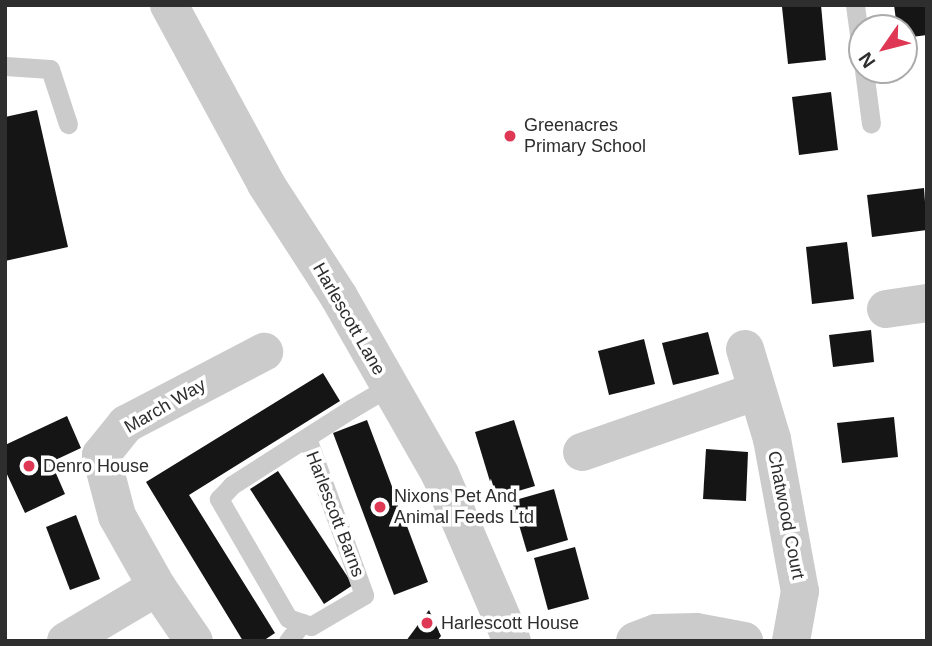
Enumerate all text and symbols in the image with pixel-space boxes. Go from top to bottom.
north arrow [848,14,918,84]
text: N [854,49,880,72]
place label: Greenacres Primary School [524,115,646,158]
marker: Greenacres Primary School [502,128,518,144]
street label: Harlescott Lane [308,259,390,379]
street label: March Way [120,374,210,438]
street label: Harlescott Barns [301,448,369,580]
street label: Chatwood Court [763,449,809,581]
place label: Denro House [43,455,149,477]
marker: Denro House [21,458,37,474]
place label: Nixons Pet And Animal Feeds Ltd [394,486,534,528]
marker: Nixons Pet And Animal Feeds Ltd [372,499,388,515]
place label: Harlescott House [441,612,579,634]
marker: Harlescott House [419,615,435,631]

